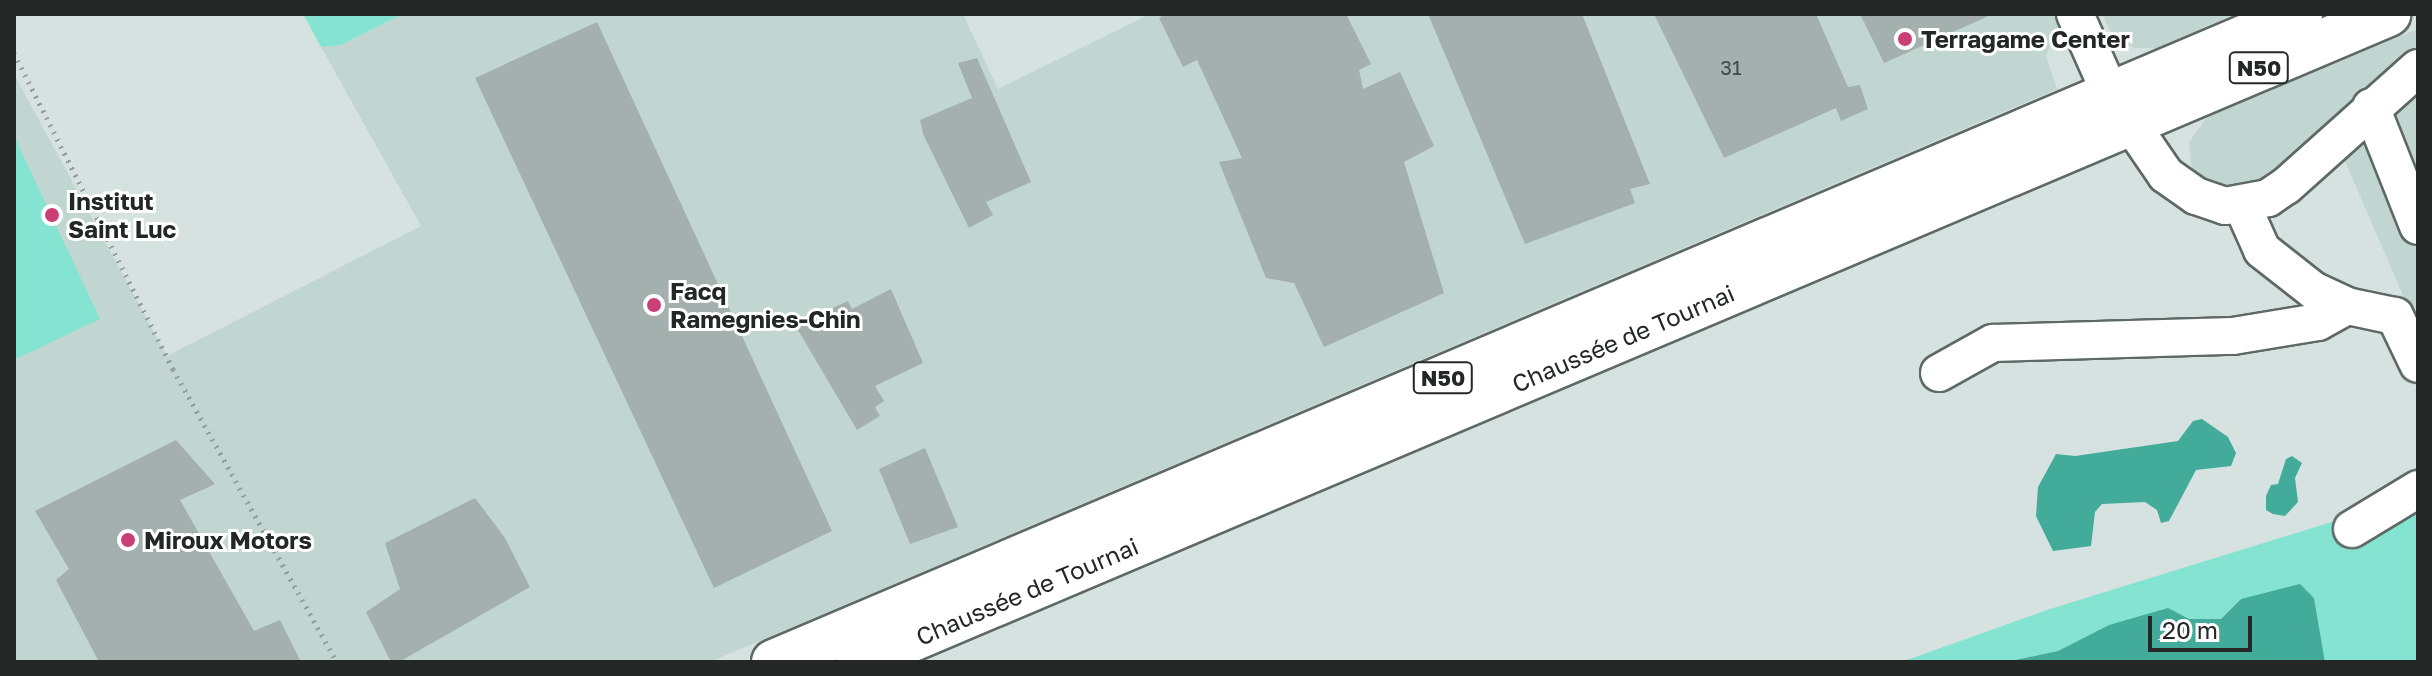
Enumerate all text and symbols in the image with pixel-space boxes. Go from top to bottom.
place label: Terragame Center [1921,25,2130,53]
marker: Terragame Center [1896,30,1914,48]
road number: N50 [2227,50,2291,86]
house number: 31 [1720,55,1742,79]
place label: Institut Saint Luc [68,187,176,243]
marker: Institut Saint Luc [43,206,61,224]
place label: Facq Ramegnies-Chin [670,277,861,333]
street label: Chaussée de Tournai [1507,278,1739,398]
marker: Facq Ramegnies-Chin [645,296,663,314]
road number: N50 [1411,360,1475,396]
place label: Miroux Motors [144,526,312,554]
marker: Miroux Motors [119,531,137,549]
street label: Chaussée de Tournai [911,531,1143,651]
scale bar [2152,600,2256,650]
text: 20 m [2162,615,2218,644]

